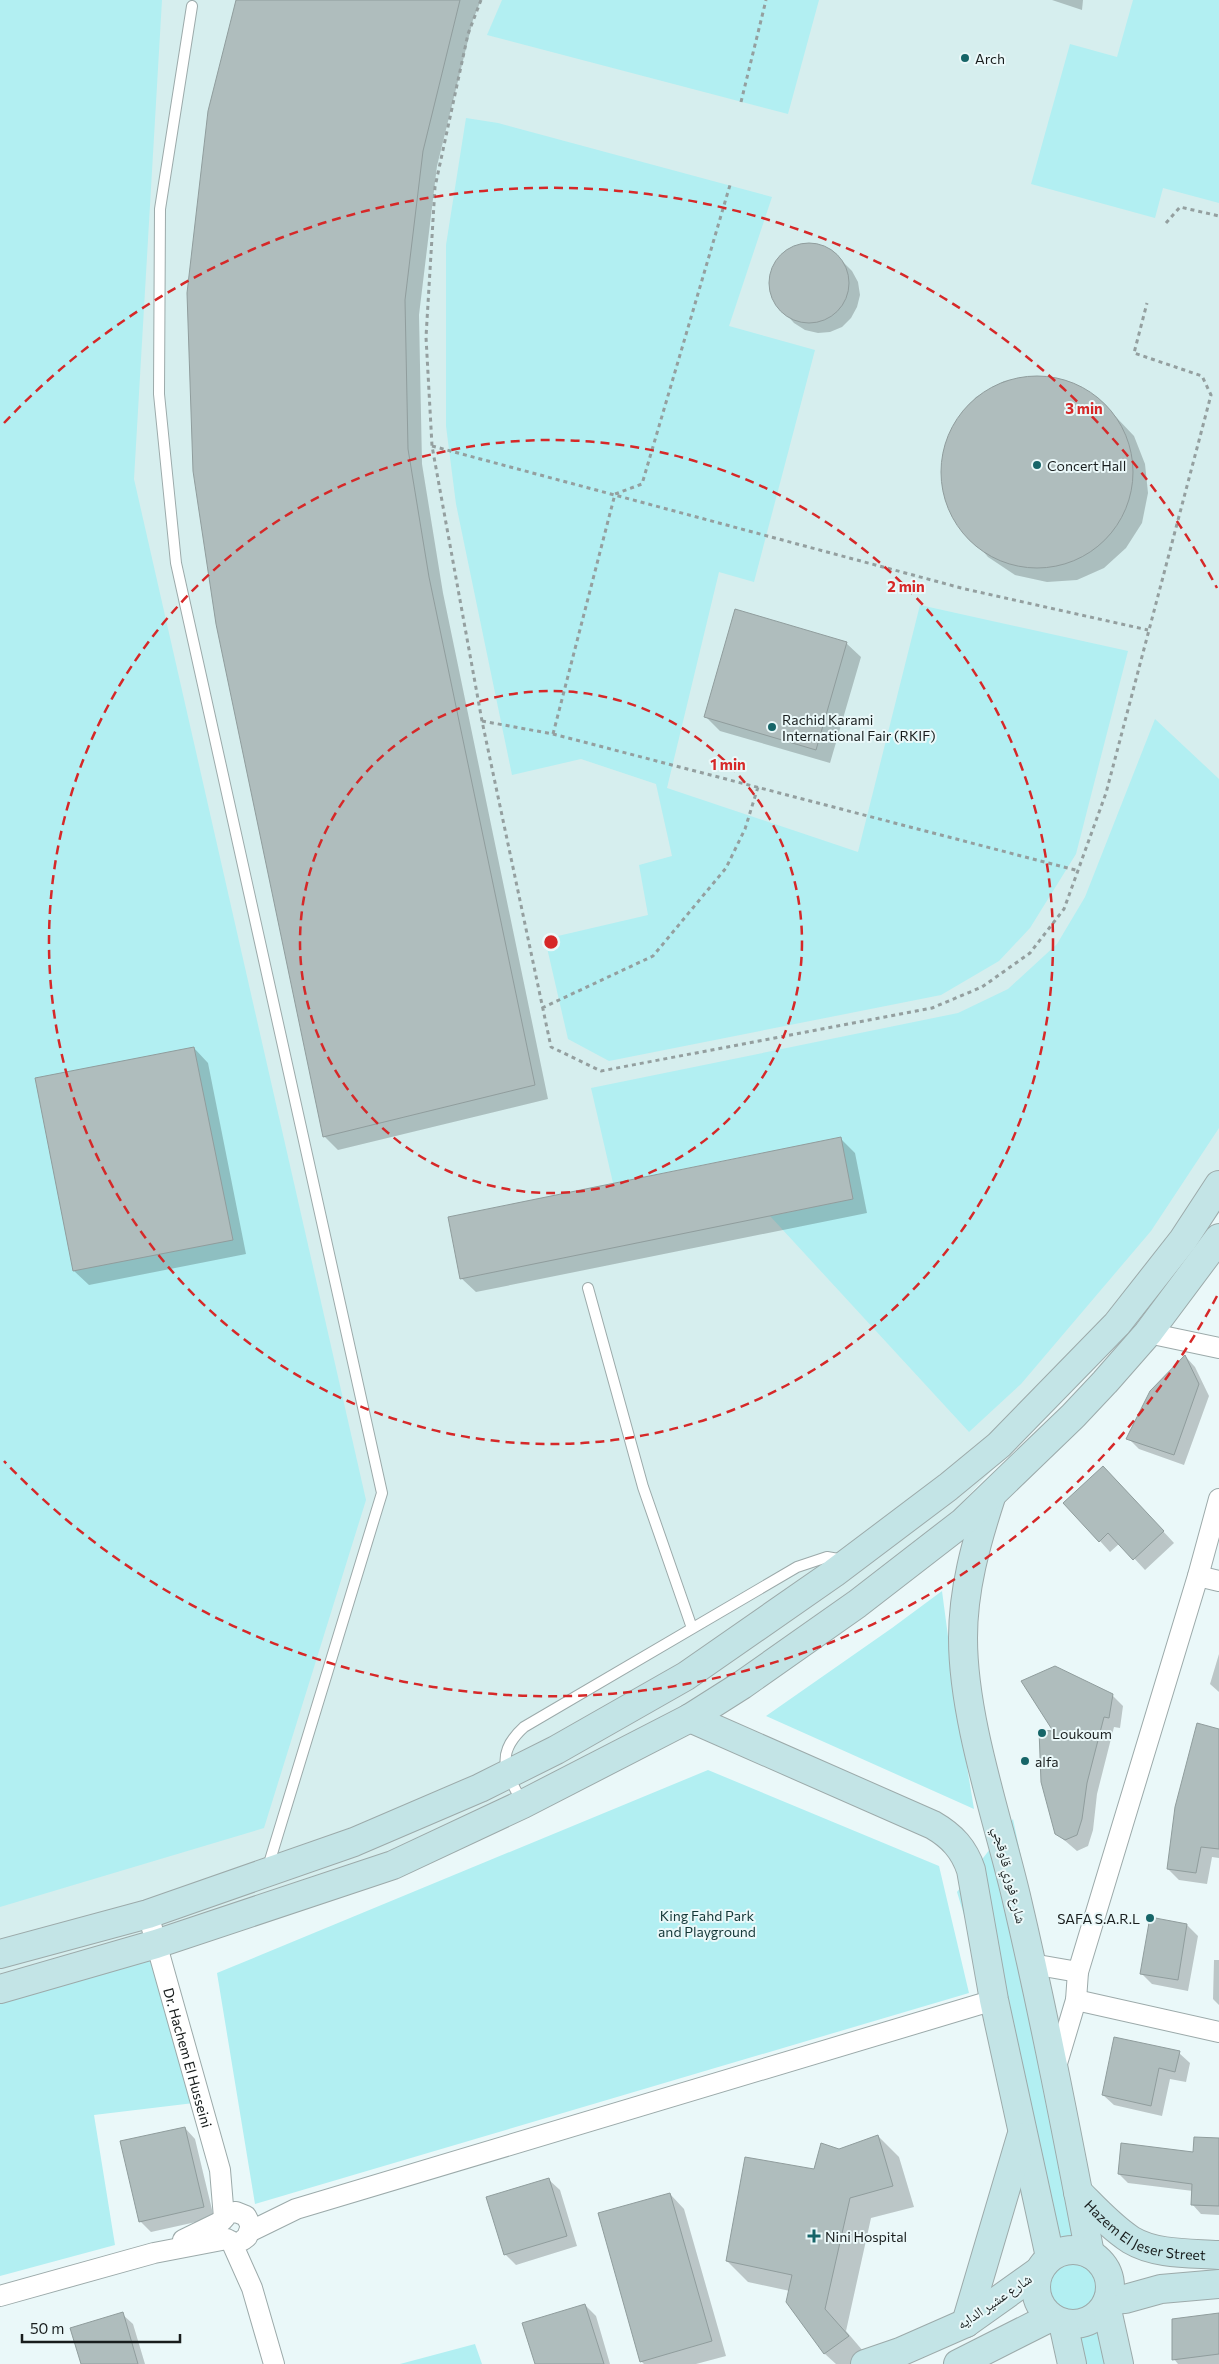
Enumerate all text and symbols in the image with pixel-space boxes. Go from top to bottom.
place label: Arch [975,50,1005,67]
marker: Arch [959,52,971,64]
text: 3 min [1065,399,1103,417]
place label: Concert Hall [1047,457,1126,474]
marker: Concert Hall [1031,459,1043,471]
text: 2 min [887,577,925,595]
place label: Rachid Karami International Fair (RKIF) [782,711,936,744]
marker: Rachid Karami International Fair (RKIF) [766,721,778,733]
text: 1 min [710,755,746,773]
centre of rings [542,933,560,951]
place label: Loukoum [1052,1725,1112,1742]
marker: Loukoum [1036,1727,1048,1739]
place label: alfa [1035,1753,1059,1770]
marker: alfa [1019,1755,1031,1767]
street label: شارع فوزي قاوقجي [986,1825,1030,1926]
park label: King Fahd Park and Playground [658,1907,756,1940]
place label: SAFA S.A.R.L [1057,1910,1140,1927]
marker: SAFA S.A.R.L [1144,1912,1156,1924]
street label: Dr. Hachem El Husseini [161,1986,216,2129]
street label: Hazem El Jeser Street [1082,2196,1206,2263]
place label: Nini Hospital [825,2228,907,2245]
marker: Nini Hospital [807,2229,821,2243]
street label: شارع عشير الدايه [953,2270,1036,2334]
scale bar [22,2312,180,2344]
text: 50 m [30,2319,64,2337]

